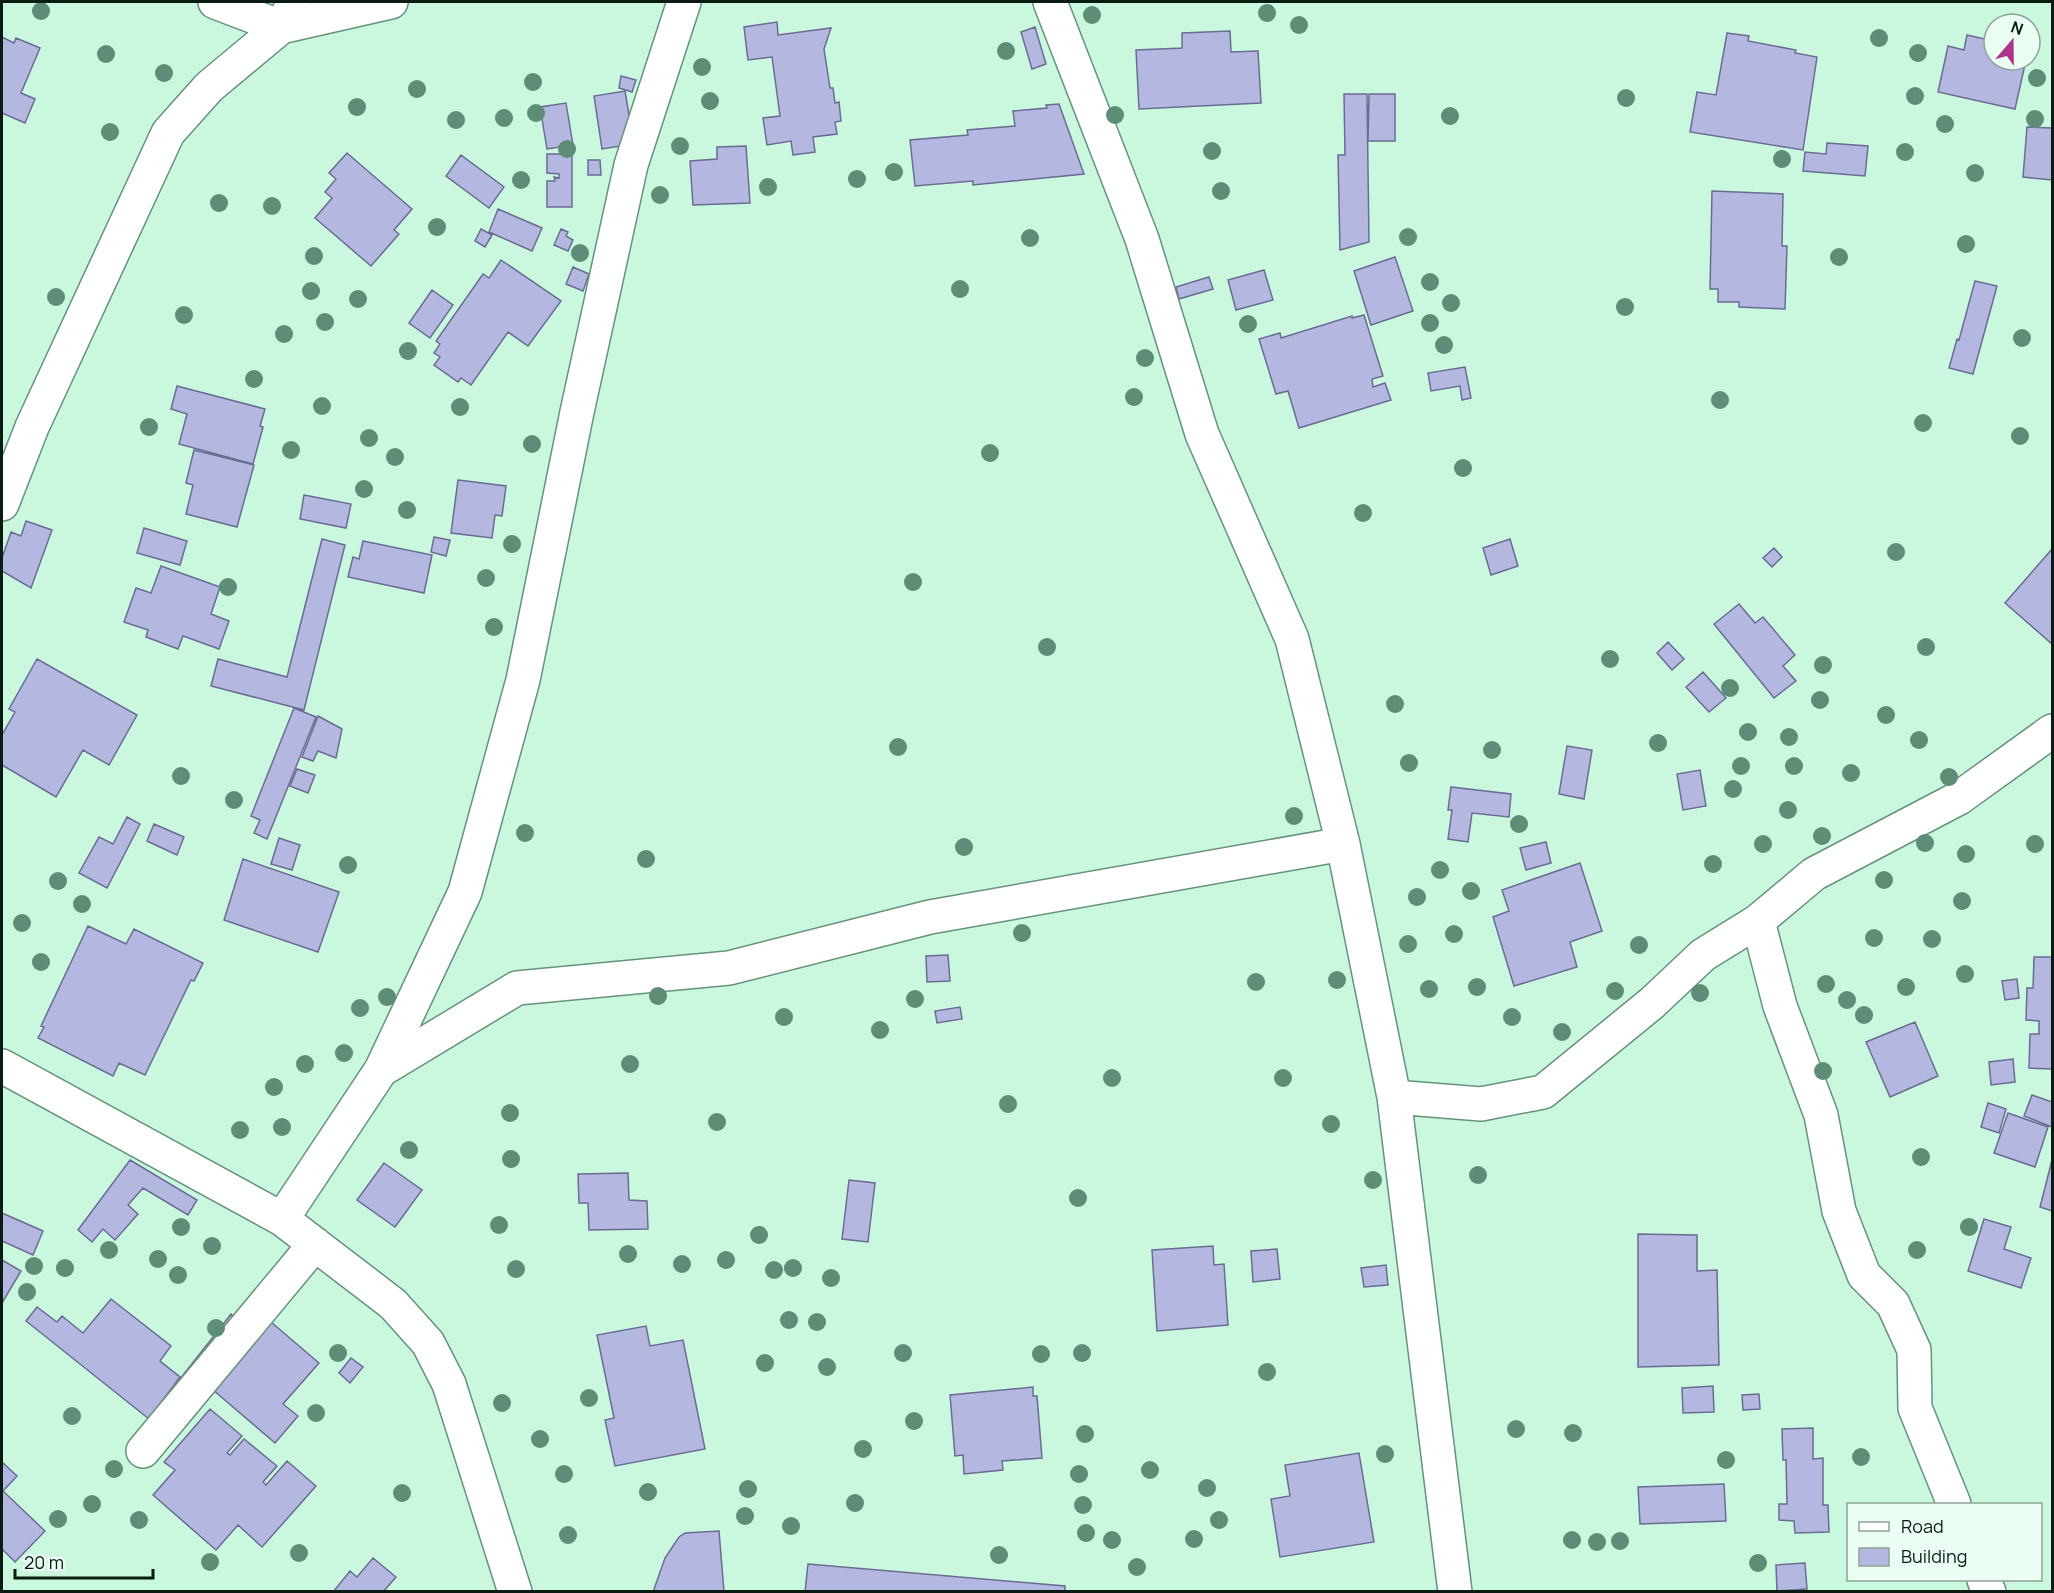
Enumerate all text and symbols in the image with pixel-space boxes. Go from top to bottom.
north arrow [1982,12,2042,72]
text: N [2008,16,2026,40]
legend [1847,1503,2042,1581]
text: Road [1901,1514,1944,1538]
scale bar [15,1542,153,1580]
text: Building [1901,1544,1967,1568]
text: 20 m [24,1550,64,1574]

